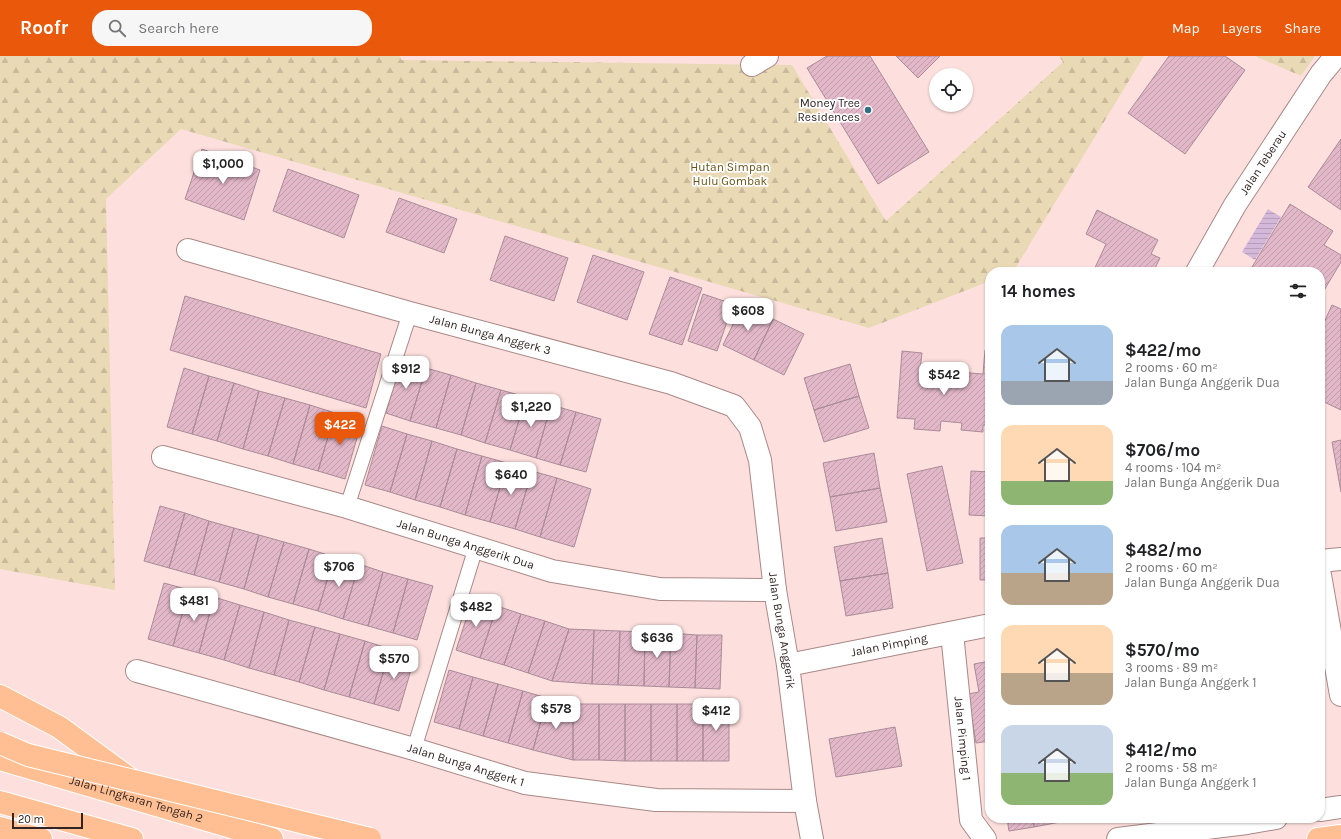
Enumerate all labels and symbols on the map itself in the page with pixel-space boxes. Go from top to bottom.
place label: Money Tree Residences [797,96,860,124]
marker: Money Tree Residences [863,105,873,115]
street label: Jalan Teberau [1237,127,1289,197]
pin: $1,000 [190,151,256,185]
park label: Hutan Simpan Hulu Gombak [690,160,770,188]
pin: $608 [724,298,772,332]
street label: Jalan Bunga Anggerk 3 [428,312,552,357]
pin: $912 [382,356,430,390]
pin: $542 [920,362,968,396]
pin: $1,220 [498,394,564,428]
pin: $422 [316,412,364,446]
pin: $640 [487,462,535,496]
street label: Jalan Bunga Anggerik Dua [395,516,536,572]
pin: $706 [315,554,363,588]
street label: Jalan Bunga Anggerik [766,571,798,690]
pin: $481 [170,588,218,622]
pin: $482 [452,594,500,628]
pin: $636 [633,625,681,659]
street label: Jalan Pimping [850,631,929,659]
pin: $570 [370,646,418,680]
pin: $578 [532,696,580,730]
street label: Jalan Pimping 1 [951,696,974,781]
pin: $412 [692,698,740,732]
street label: Jalan Bunga Anggerk 1 [406,740,526,789]
street label: Jalan Lingkaran Tengah 2 [68,773,205,825]
scale bar [12,811,83,830]

